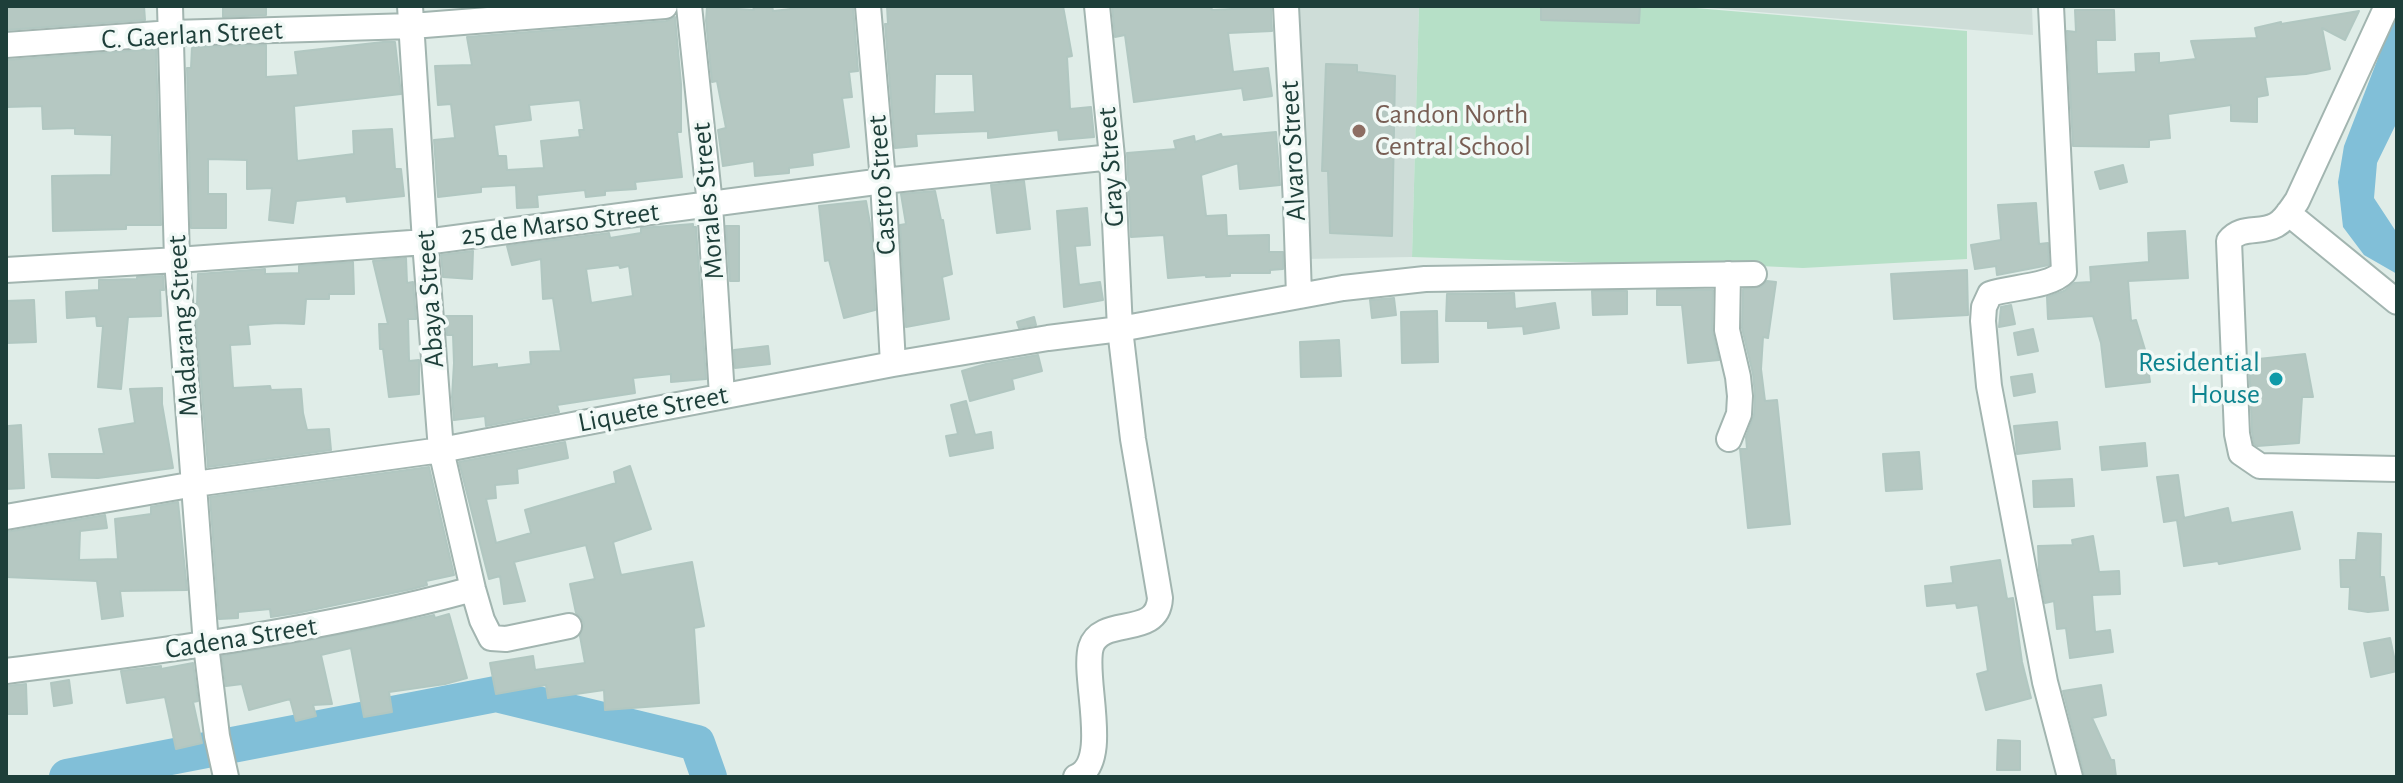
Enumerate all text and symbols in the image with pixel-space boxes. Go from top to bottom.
street label: C. Gaerlan Street [100,13,284,57]
street label: Alvaro Street [1273,80,1313,222]
place label: Candon North Central School [1375,98,1531,164]
street label: Gray Street [1090,106,1132,228]
street label: Castro Street [860,114,904,256]
street label: Morales Street [684,121,732,281]
marker: Candon North Central School [1350,122,1368,140]
street label: 25 de Marso Street [459,195,661,253]
street label: Abaya Street [408,229,452,369]
street label: Madarang Street [160,234,206,418]
place label: Residential House [2138,346,2260,412]
marker: Residential House [2267,370,2285,388]
street label: Liquete Street [575,378,731,440]
street label: Cadena Street [163,609,319,667]

